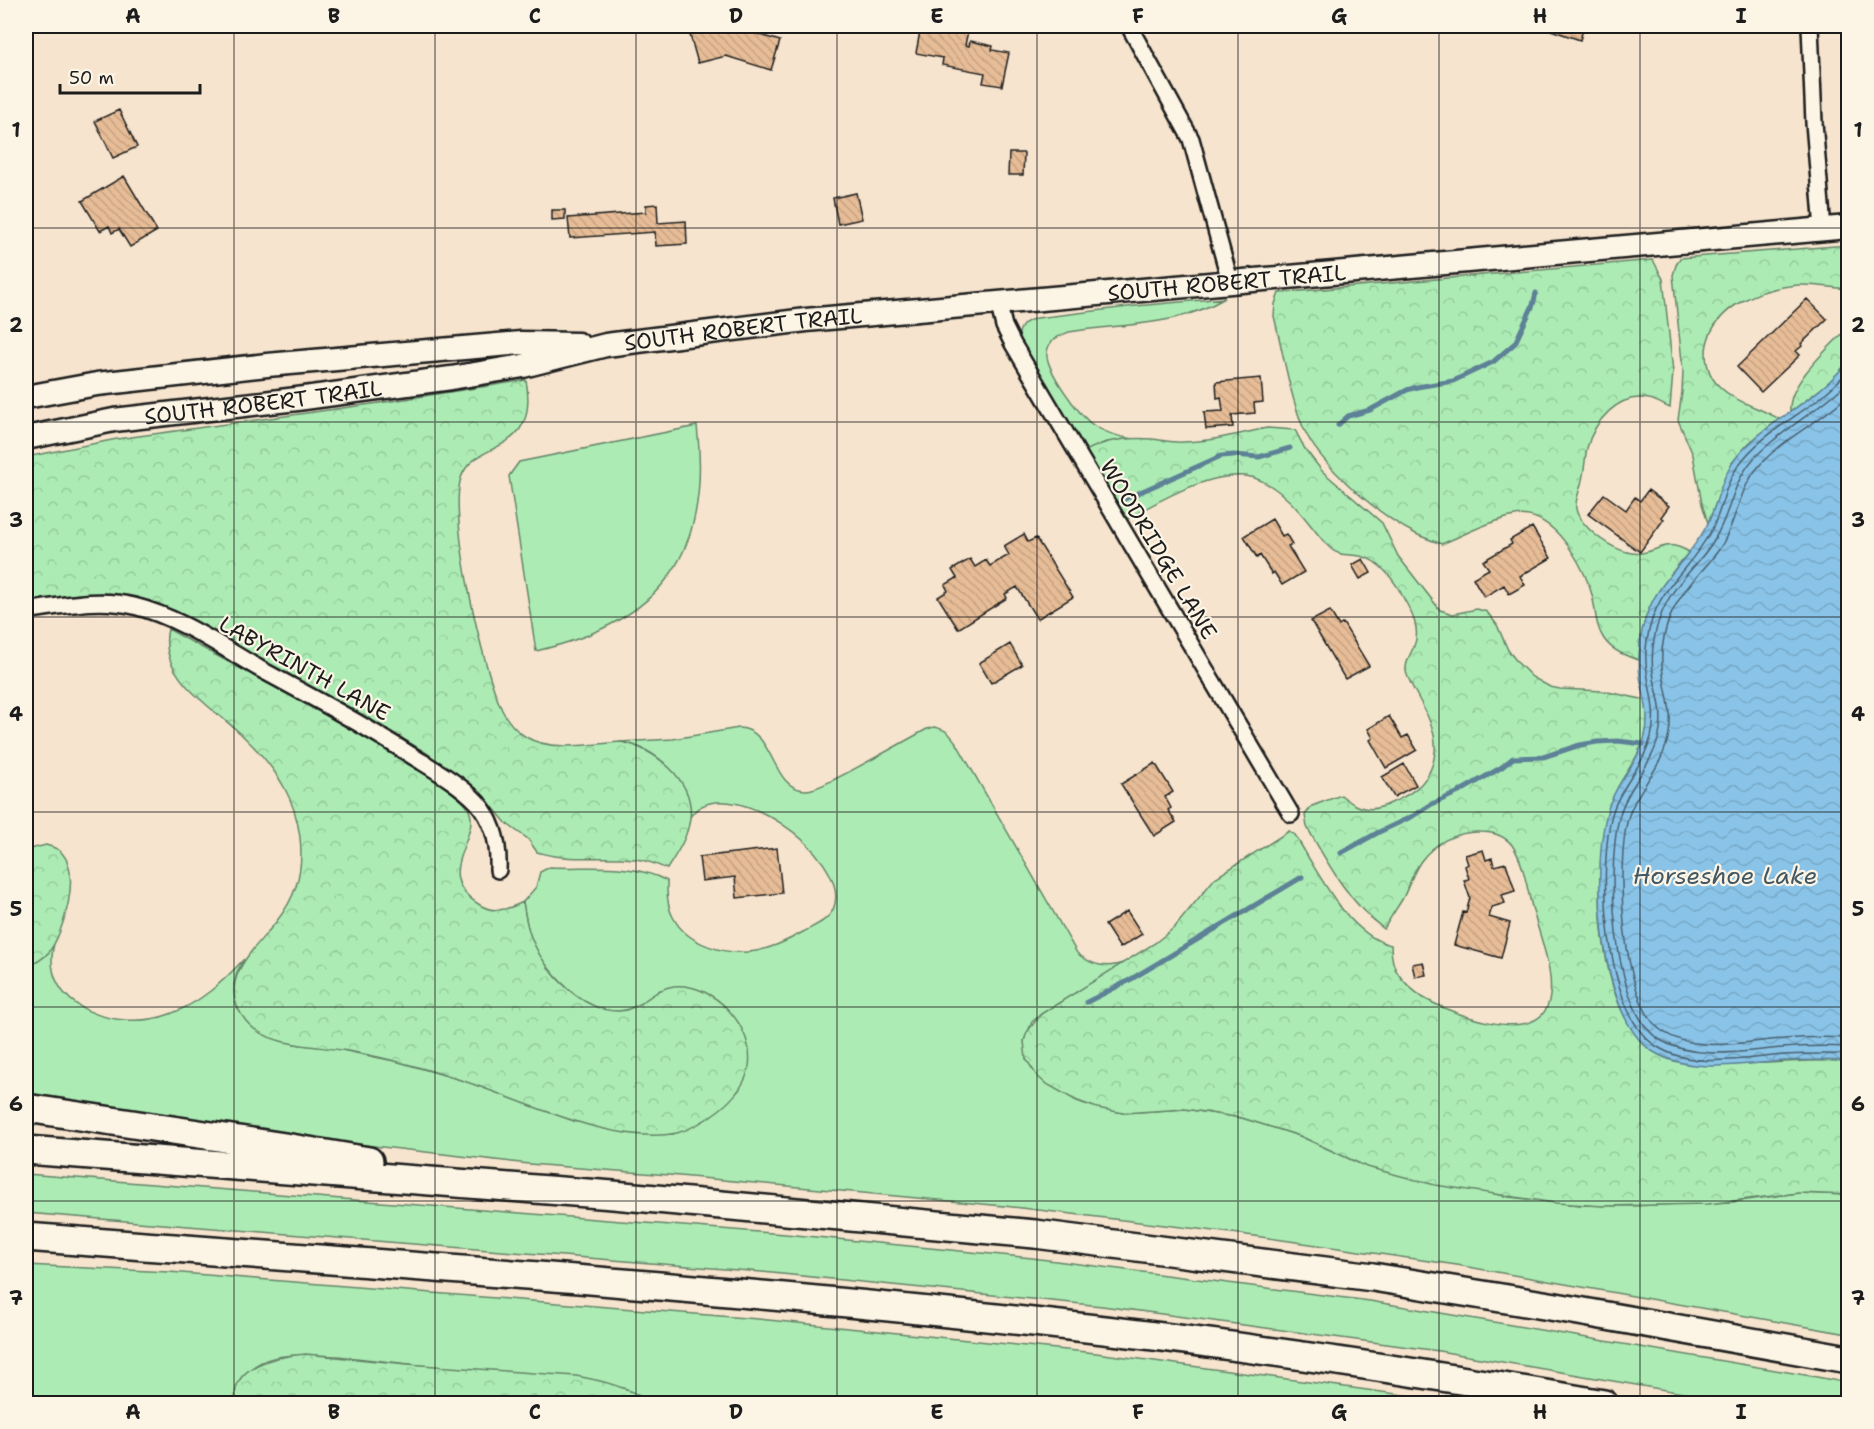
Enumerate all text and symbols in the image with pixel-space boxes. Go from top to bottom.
text: A [125,3,141,29]
text: B [328,3,340,29]
text: C [529,3,541,29]
text: D [729,3,743,29]
text: E [930,3,944,29]
text: F [1132,3,1144,29]
text: G [1331,3,1347,29]
text: H [1533,3,1547,29]
text: I [1735,3,1747,29]
scale bar [60,57,200,95]
text: 50 m [69,66,114,90]
text: 1 [11,117,21,143]
text: 1 [1853,117,1863,143]
street label: SOUTH ROBERT TRAIL [1106,258,1347,308]
street label: SOUTH ROBERT TRAIL [622,301,863,358]
text: 2 [9,312,23,338]
text: 2 [1851,312,1865,338]
street label: SOUTH ROBERT TRAIL [143,374,384,431]
street label: WOODRIDGE LANE [1093,454,1224,645]
text: 3 [9,507,23,533]
text: 3 [1851,507,1865,533]
street label: LABYRINTH LANE [214,609,396,728]
text: 4 [9,701,23,727]
text: 4 [1851,701,1865,727]
water label: Horseshoe Lake [1633,860,1817,892]
text: 5 [10,896,22,922]
text: 5 [1852,896,1864,922]
text: 6 [9,1091,23,1117]
text: 6 [1851,1091,1865,1117]
text: 7 [9,1285,23,1311]
text: 7 [1851,1285,1865,1311]
text: A [125,1399,141,1425]
text: B [328,1399,340,1425]
text: C [529,1399,541,1425]
text: D [729,1399,743,1425]
text: E [930,1399,944,1425]
text: F [1132,1399,1144,1425]
text: G [1331,1399,1347,1425]
text: H [1533,1399,1547,1425]
text: I [1735,1399,1747,1425]

